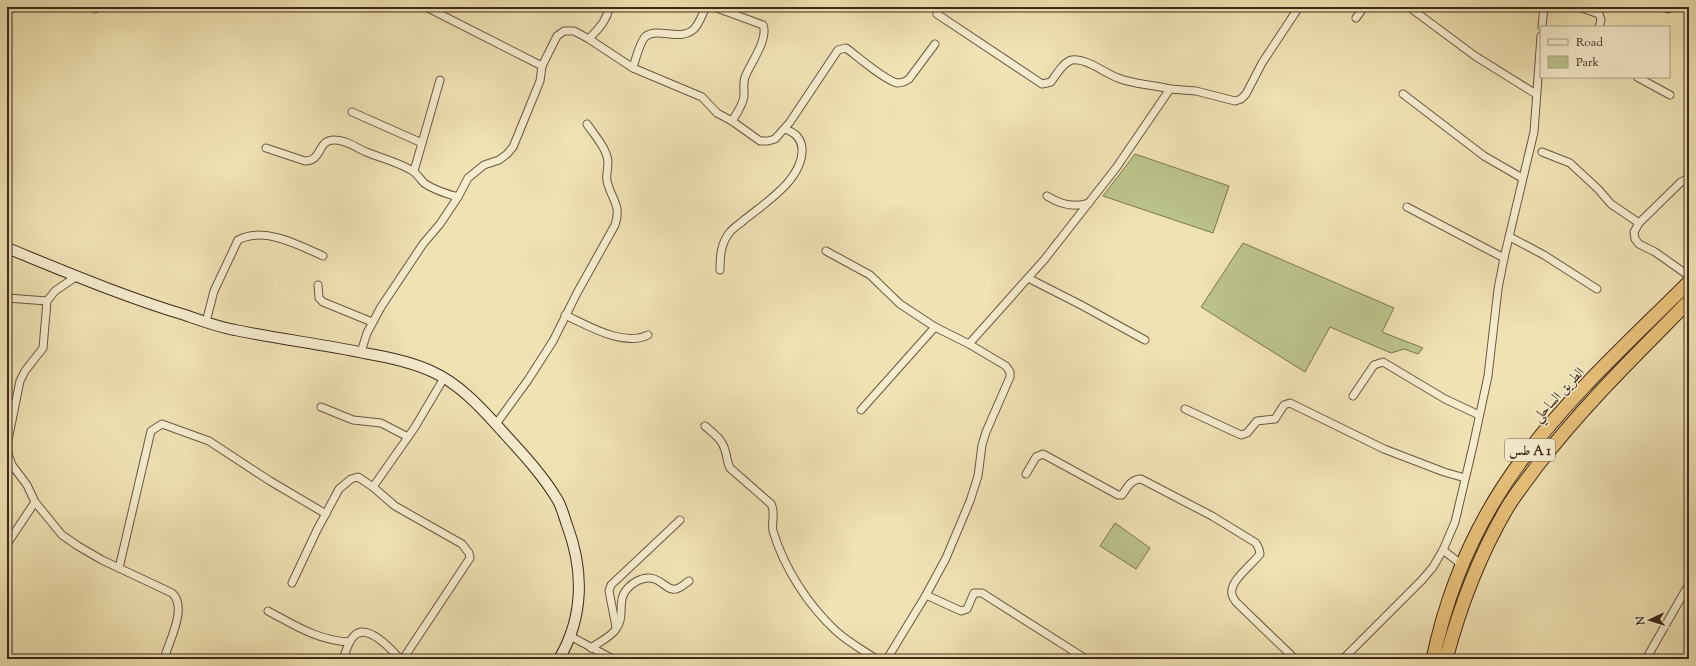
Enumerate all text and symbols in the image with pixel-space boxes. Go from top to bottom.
legend [1540,26,1670,78]
text: Road [1576,34,1603,52]
text: Park [1576,54,1599,72]
street label: الطريق الساحلي [1529,364,1591,428]
road number: طس A 1 [1505,439,1555,461]
north arrow [1630,600,1670,640]
text: N [1633,615,1649,627]

